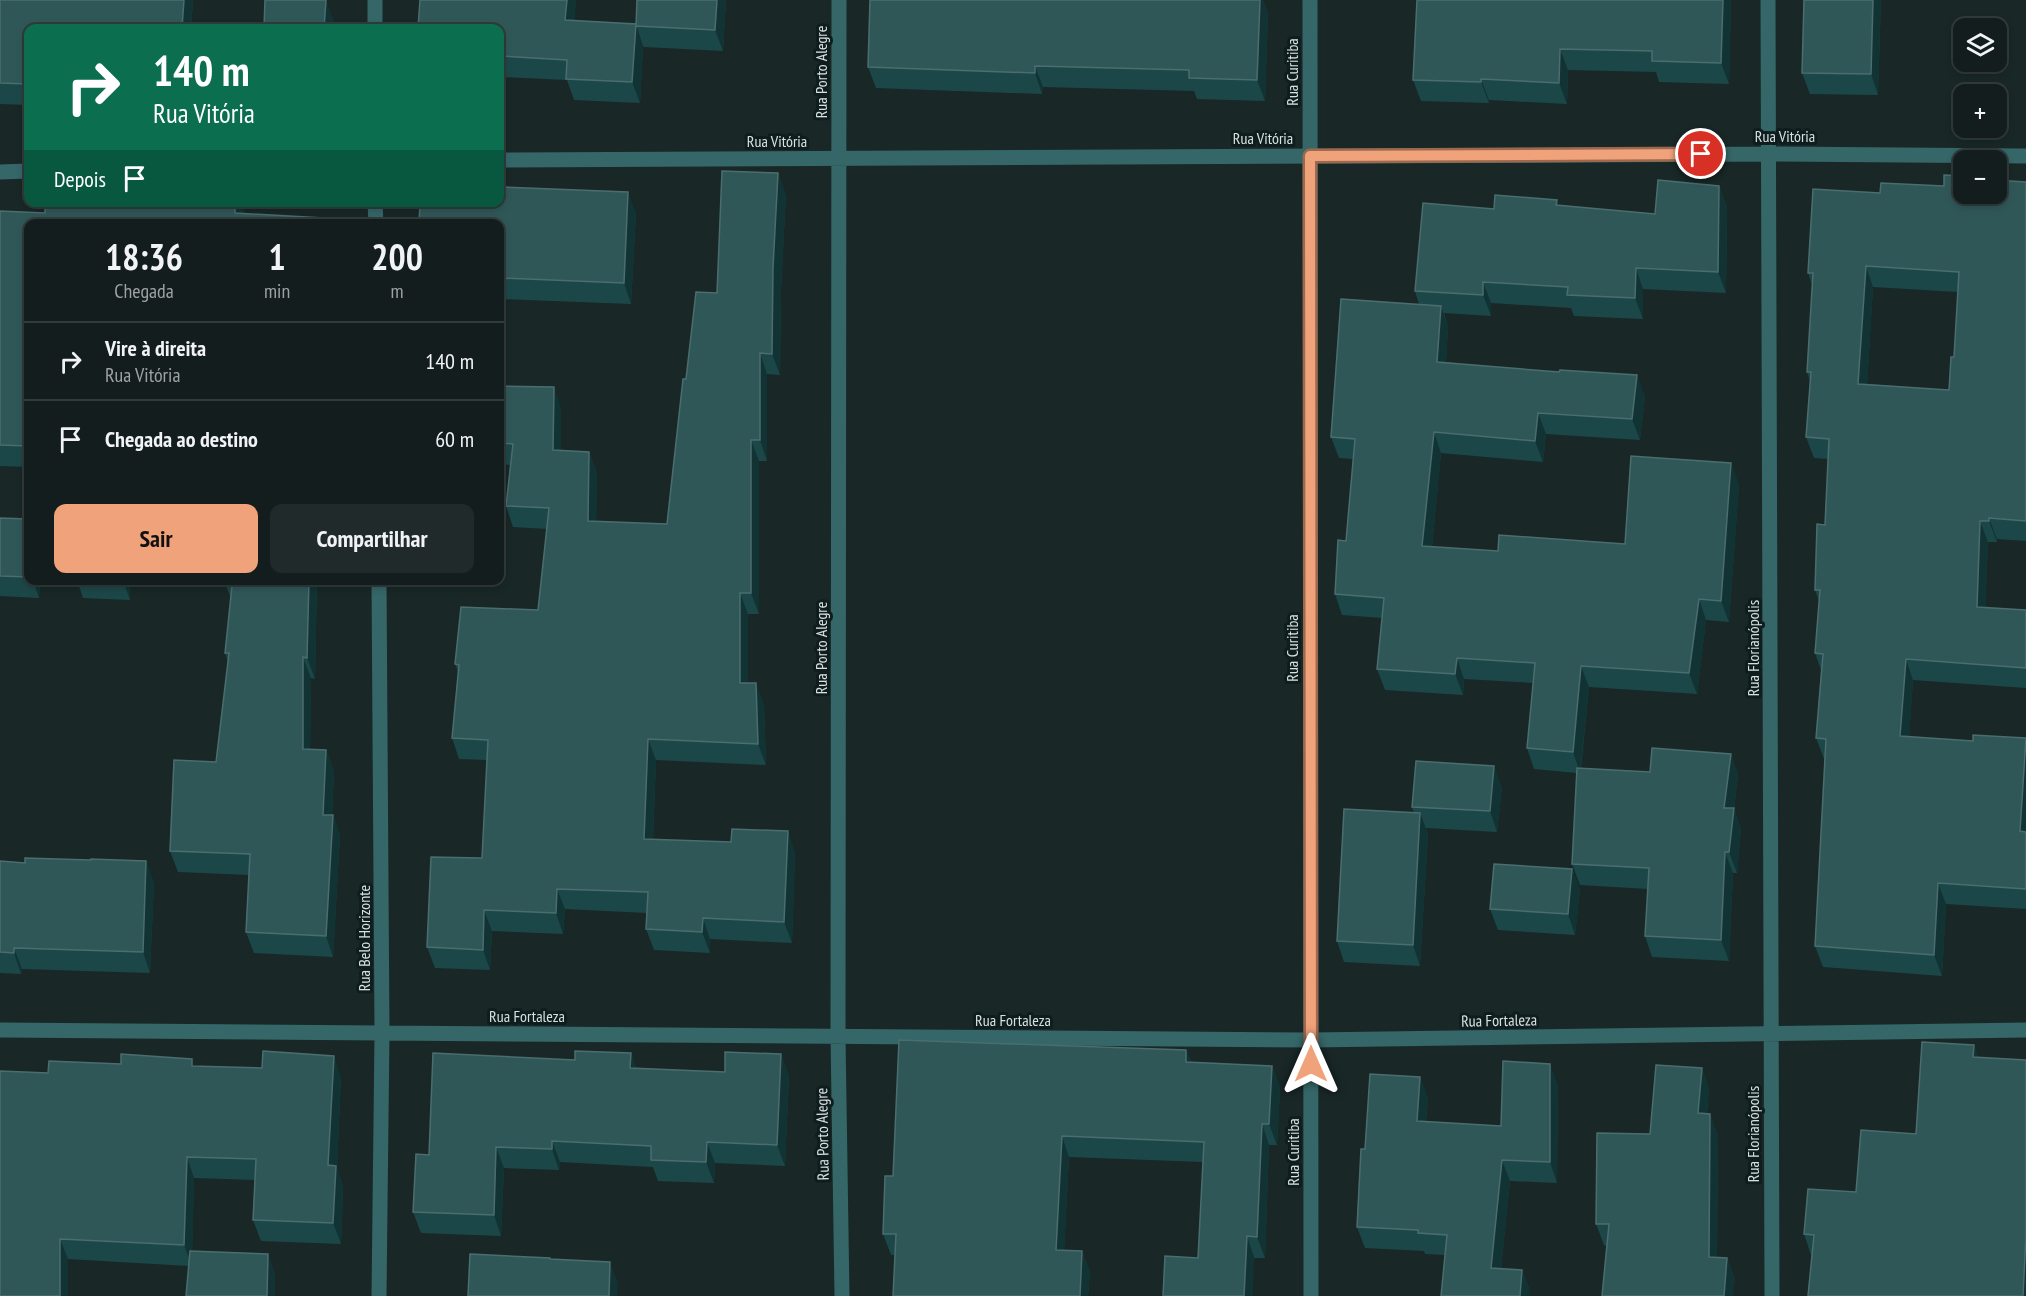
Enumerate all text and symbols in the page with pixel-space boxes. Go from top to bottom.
map controls [1953,18,2007,204]
button: layers [1953,18,2007,72]
street label: Rua Porto Alegre [811,26,831,118]
street label: Rua Curitiba [1282,38,1302,106]
text: 140 m [153,43,250,98]
icon: right [54,48,132,126]
button: + [1953,84,2007,138]
text: Rua Vitória [153,96,255,130]
street label: Rua Vitória [1755,126,1815,146]
street label: Rua Vitória [1233,128,1293,148]
pin [1675,128,1726,179]
street label: Rua Vitória [747,131,807,151]
icon: arrive [1684,137,1717,170]
button: − [1953,150,2007,204]
icon: arrive [118,162,151,195]
text: Depois [54,165,106,193]
text: 18:36 [105,233,183,280]
text: 1 [268,233,286,280]
text: 200 [371,233,423,280]
text: Chegada [114,278,174,304]
text: min [264,278,290,304]
text: m [391,278,404,304]
text: Vire à direita [105,334,206,362]
icon: right [54,345,87,378]
text: 140 m [425,347,474,375]
text: Rua Vitória [105,362,180,388]
icon: arrive [54,423,87,456]
text: Chegada ao destino [105,425,258,453]
text: 60 m [435,425,474,453]
button: Sair [54,504,258,573]
button: Compartilhar [270,504,474,573]
street label: Rua Florianópolis [1743,600,1763,696]
street label: Rua Porto Alegre [811,602,831,694]
street label: Rua Curitiba [1282,614,1302,682]
street label: Rua Belo Horizonte [354,885,374,991]
street label: Rua Fortaleza [489,1006,565,1026]
street label: Rua Fortaleza [1461,1009,1537,1031]
street label: Rua Fortaleza [975,1010,1051,1030]
position arrow [1279,1032,1343,1096]
street label: Rua Florianópolis [1743,1086,1763,1182]
street label: Rua Porto Alegre [811,1087,833,1181]
street label: Rua Curitiba [1283,1118,1303,1186]

